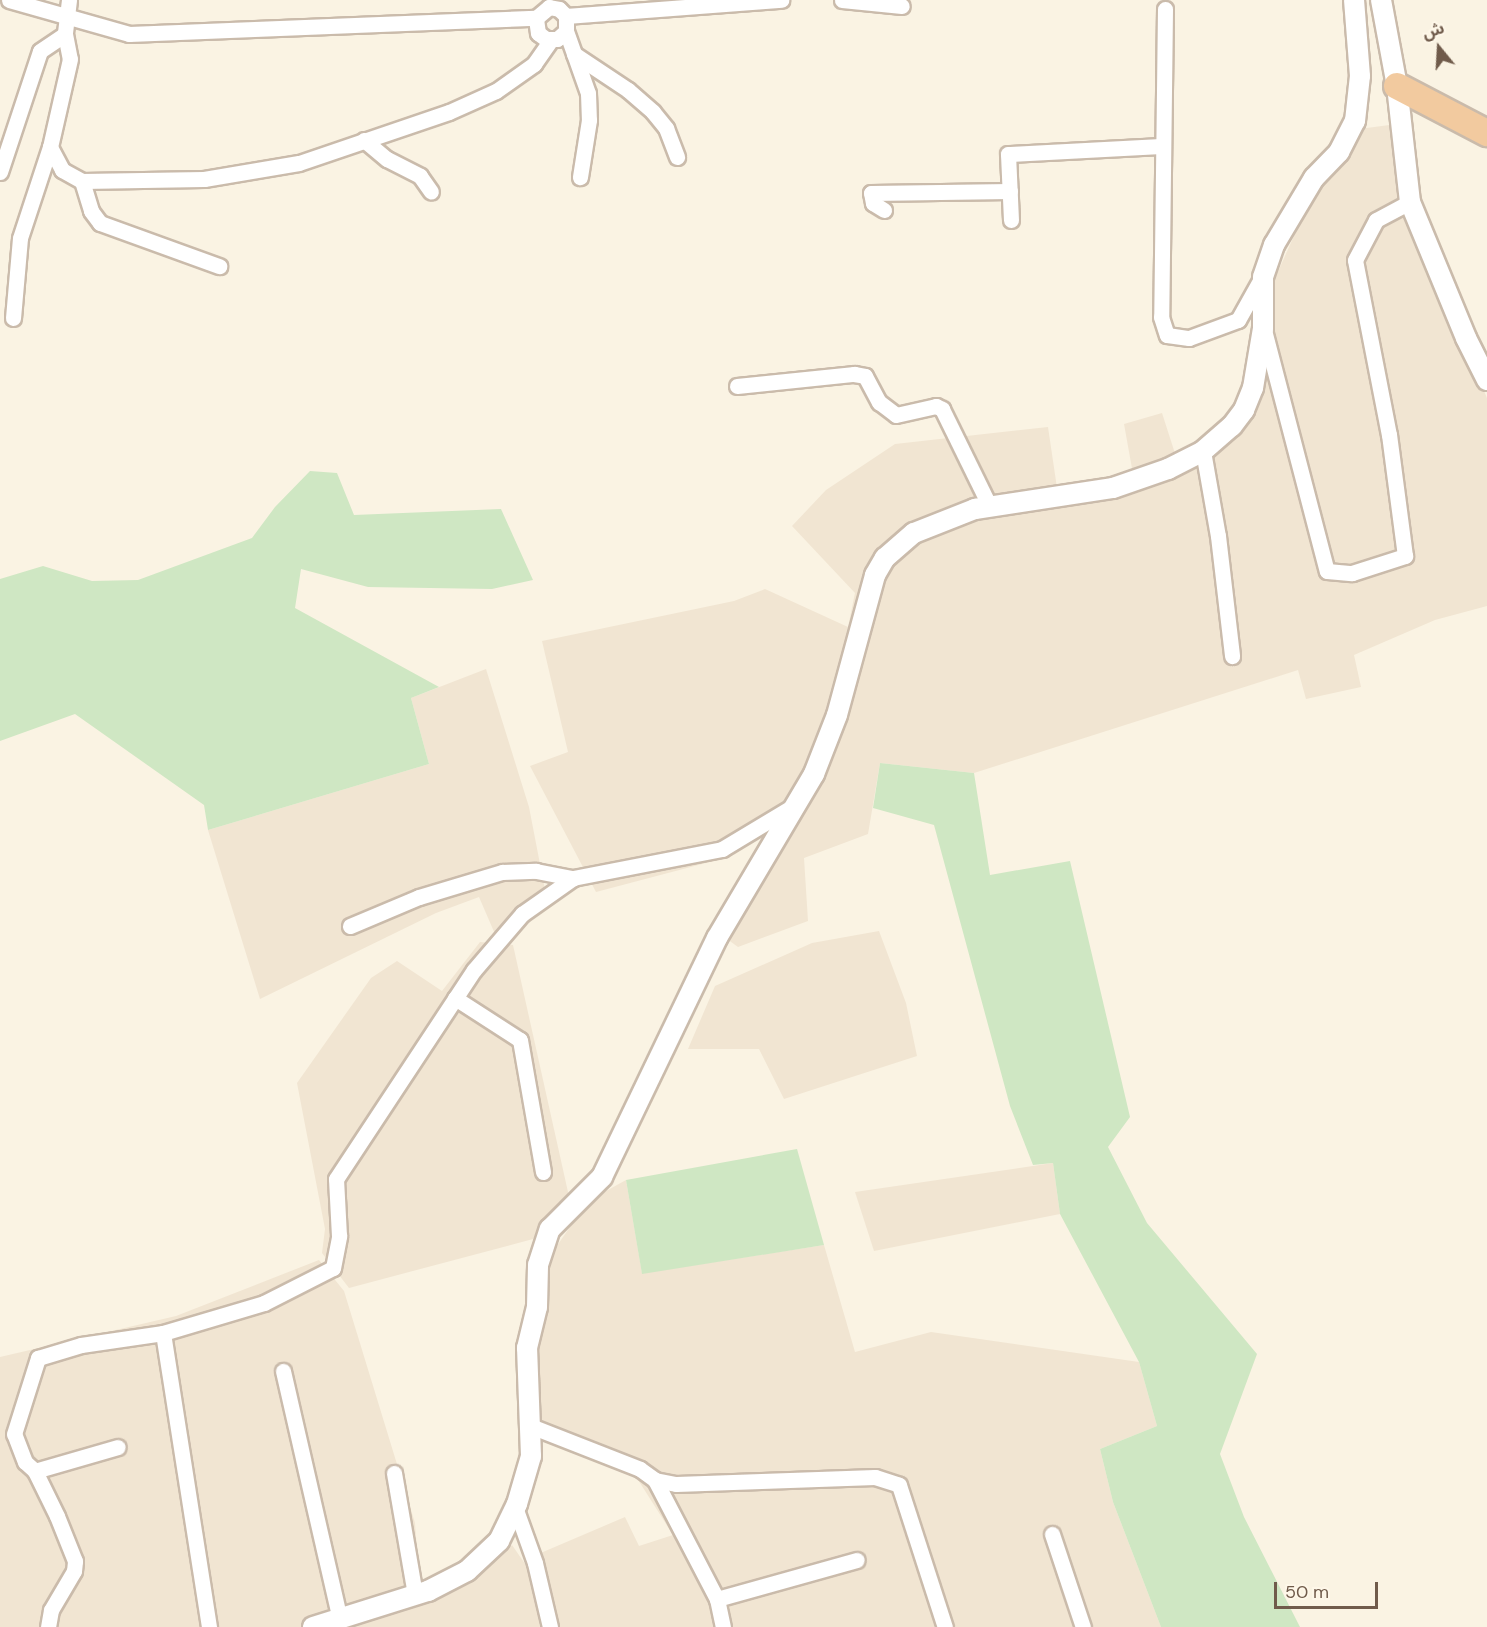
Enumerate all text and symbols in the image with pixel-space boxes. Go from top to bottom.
text: ش [1420,17,1447,44]
north arrow [1409,18,1469,78]
scale bar [1277,1570,1380,1608]
text: 50 m [1285,1580,1329,1604]

